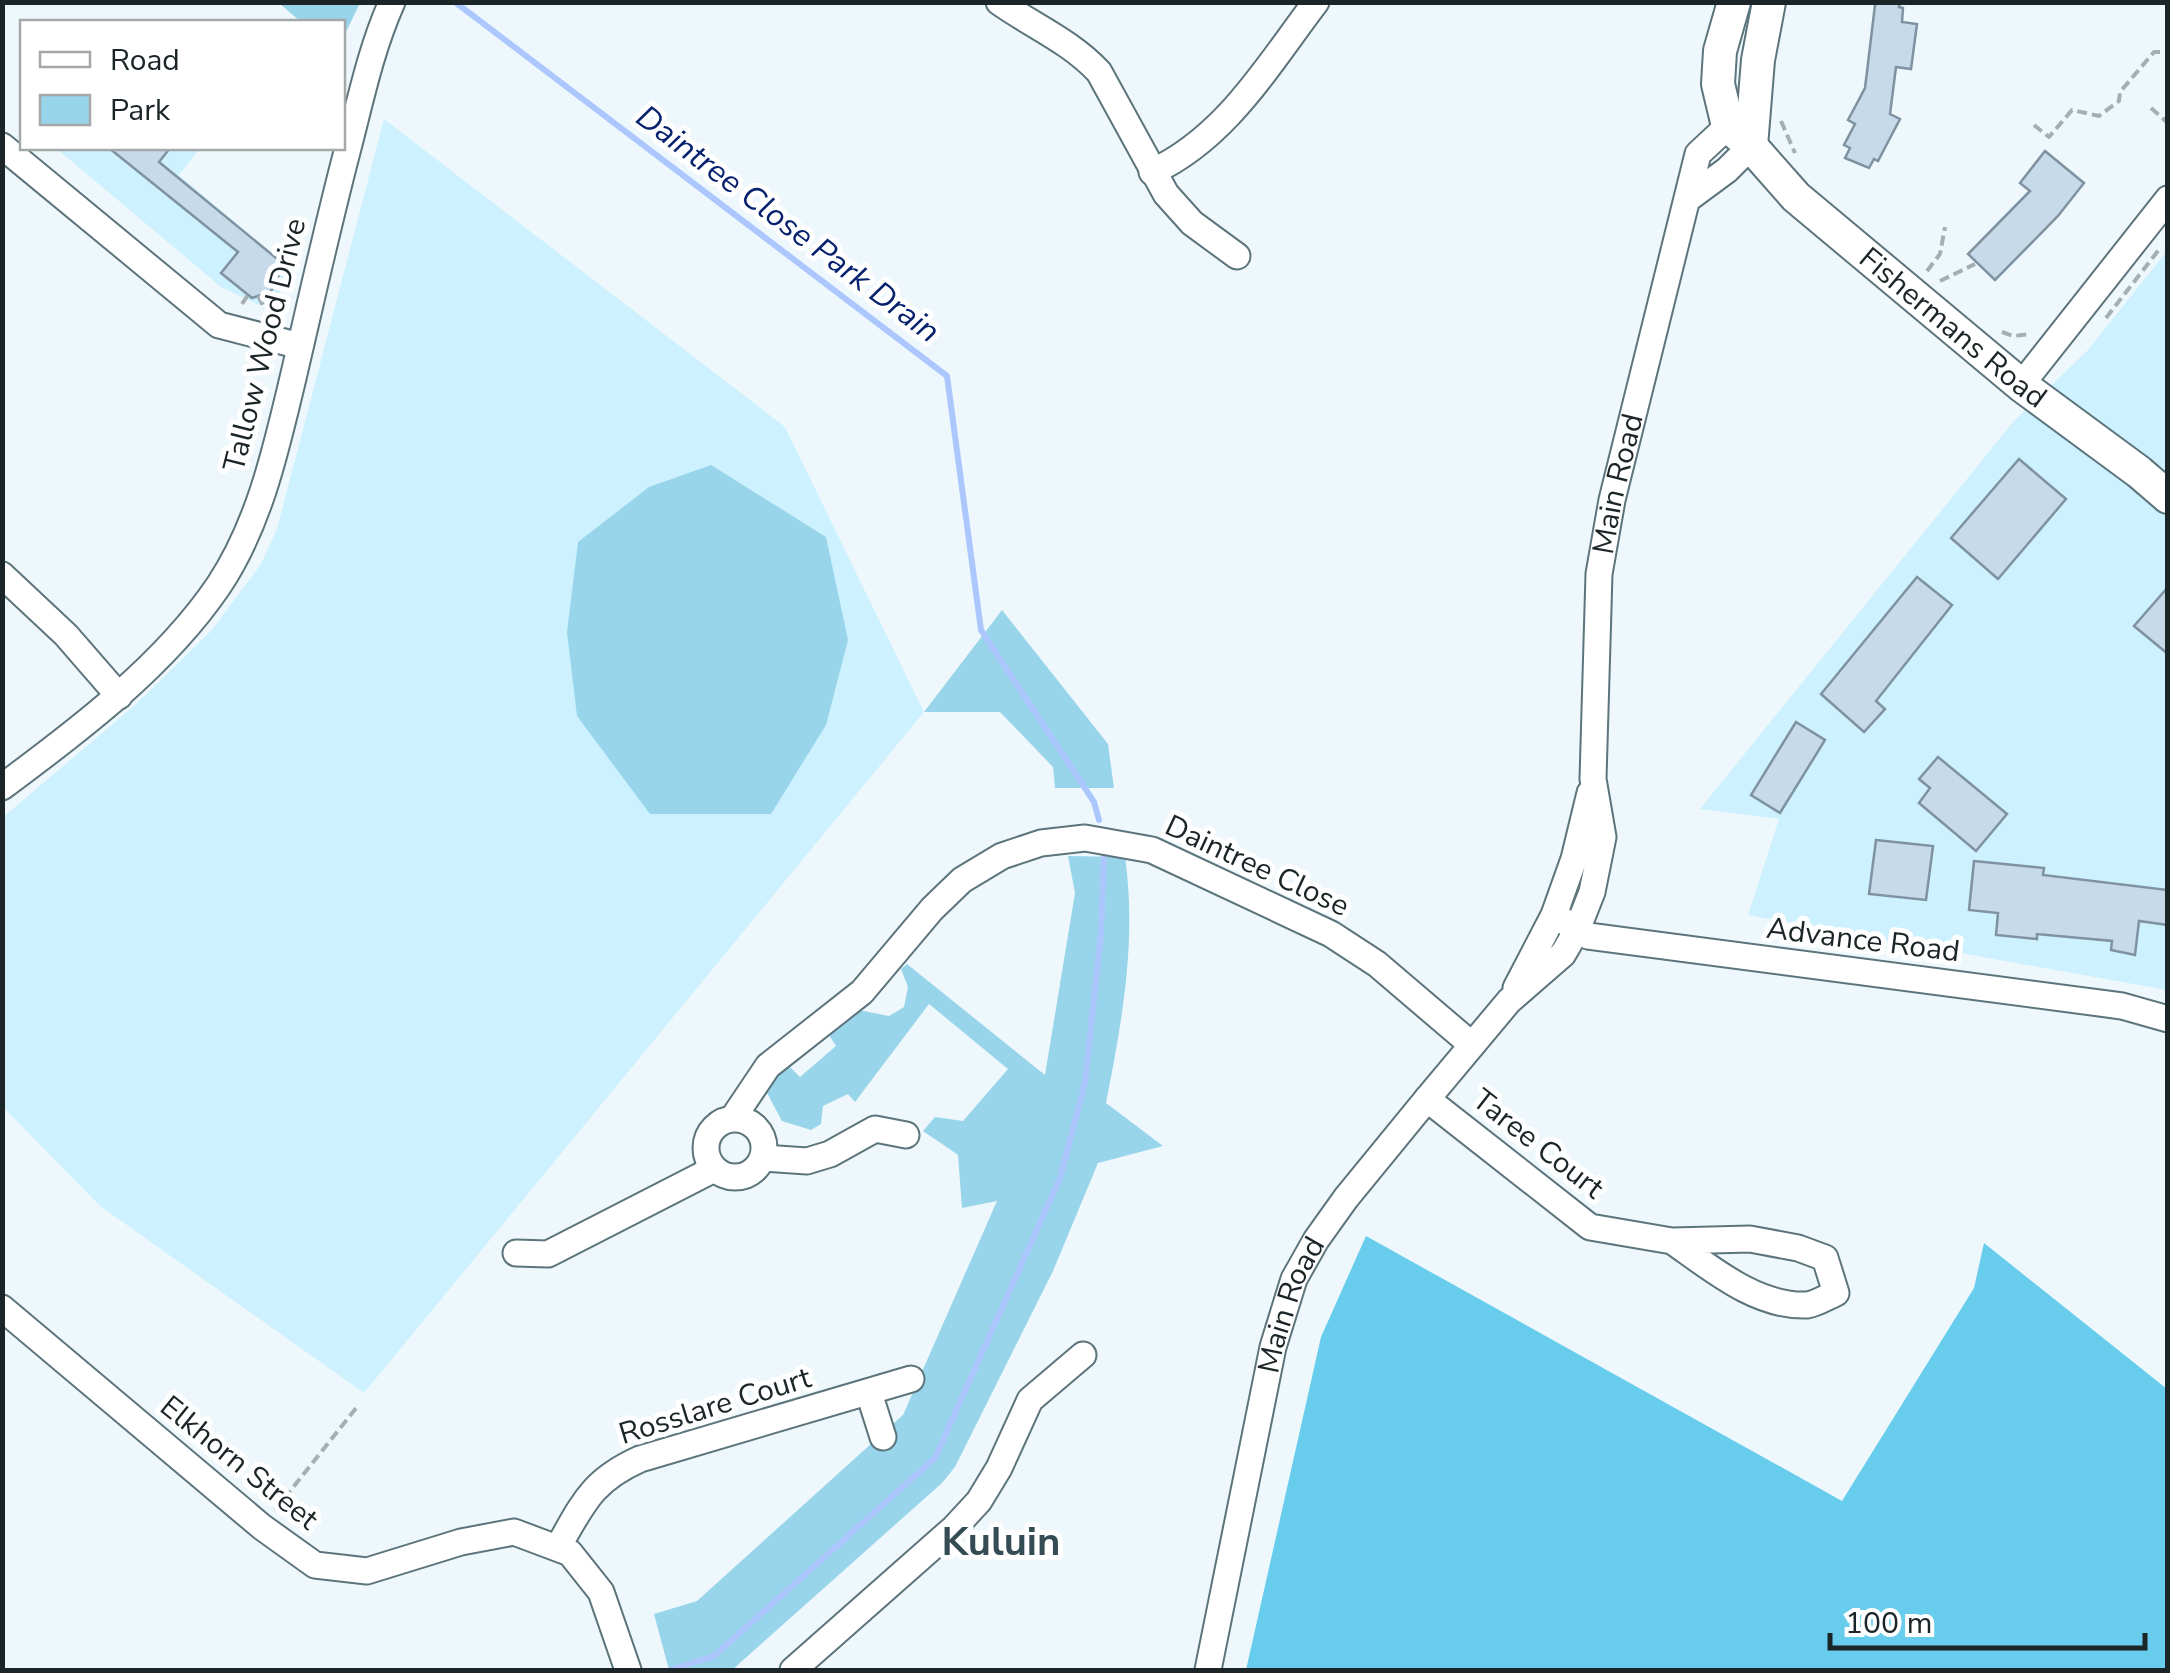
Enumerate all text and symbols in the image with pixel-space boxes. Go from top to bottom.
legend [20,20,345,150]
text: Road [110,40,180,81]
text: Park [110,90,171,131]
water label: Daintree Close Park Drain [627,95,949,353]
street label: Tallow Wood Drive [214,214,316,476]
street label: Fishermans Road [1851,238,2055,418]
street label: Main Road [1582,409,1653,557]
street label: Daintree Close [1158,805,1356,927]
street label: Advance Road [1764,908,1962,972]
street label: Taree Court [1464,1080,1613,1209]
street label: Main Road [1248,1229,1334,1377]
street label: Rosslare Court [614,1357,817,1455]
street label: Elkhorn Street [151,1387,327,1540]
district label: Kuluin [942,1515,1060,1569]
scale bar [1830,1588,2145,1650]
text: 100 m [1845,1603,1932,1644]

